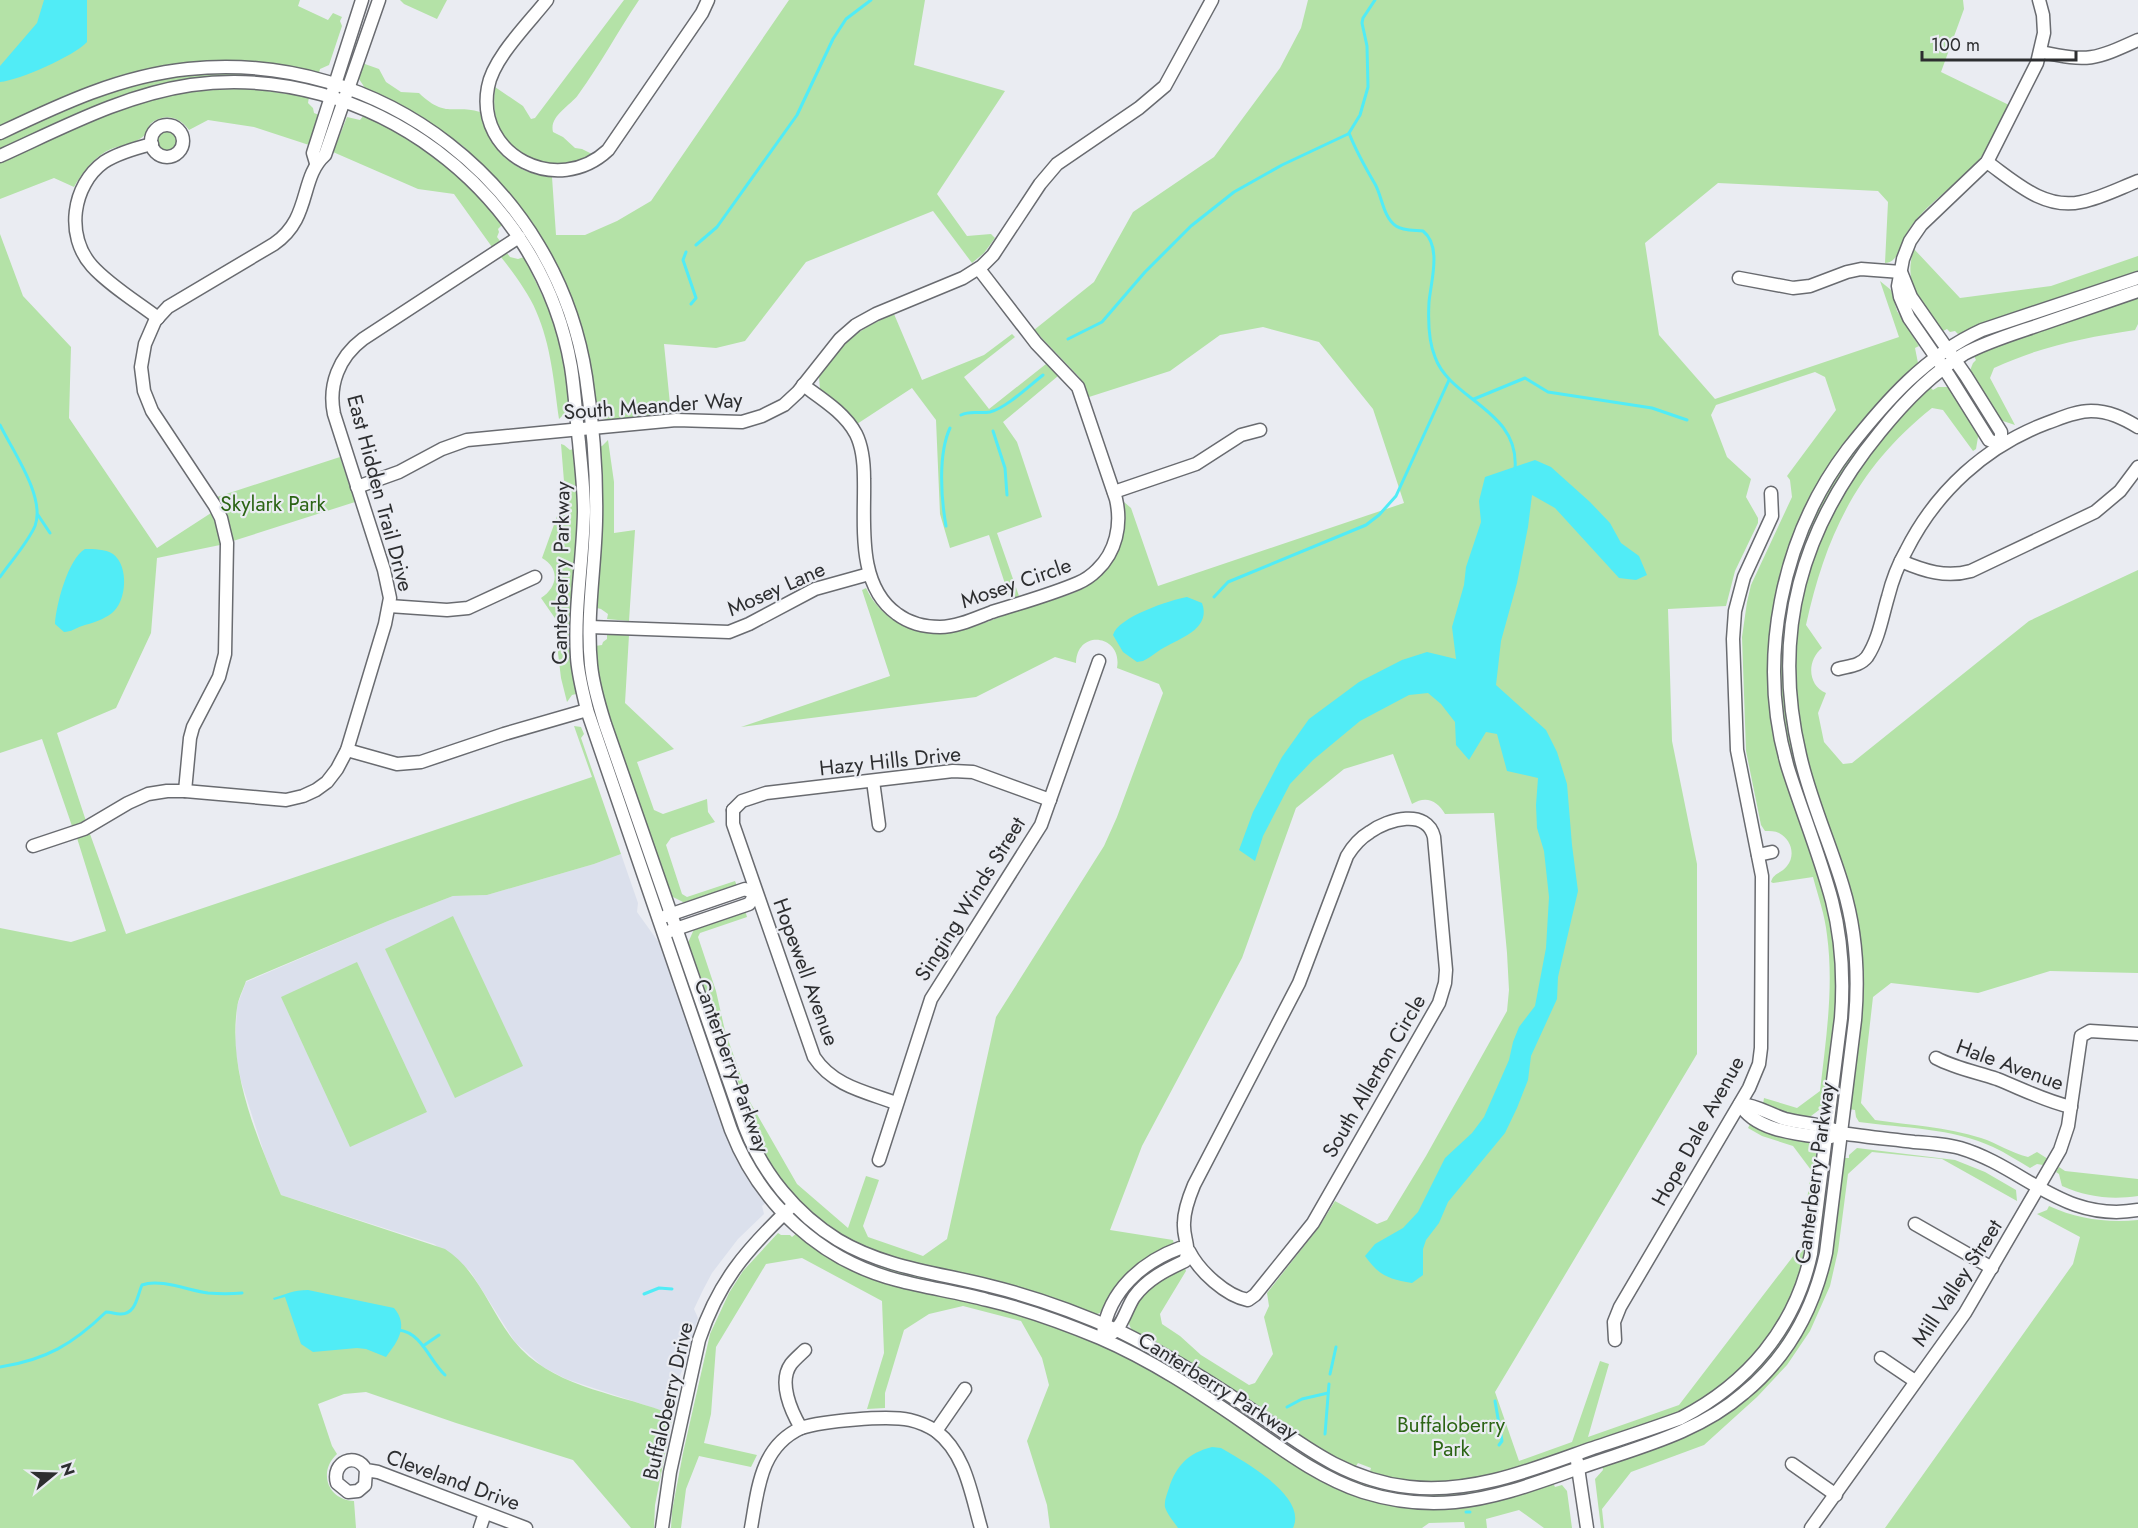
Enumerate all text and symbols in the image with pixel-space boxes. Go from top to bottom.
scale bar [1922,24,2076,62]
text: 100 m [1931,32,1980,58]
street label: South Meander Way [562,385,744,427]
street label: East Hidden Trail Drive [339,391,421,595]
street label: Canterberry Parkway [544,480,578,665]
park label: Skylark Park [220,489,326,519]
street label: Mosey Circle [957,550,1076,616]
street label: Mosey Lane [722,554,830,624]
street label: Hazy Hills Drive [818,739,962,783]
street label: Singing Winds Street [907,811,1033,987]
street label: Hopewell Avenue [765,894,847,1050]
street label: Canterberry Parkway [687,975,778,1158]
street label: South Allerton Circle [1315,989,1433,1163]
street label: Hale Avenue [1952,1032,2068,1098]
street label: Hope Dale Avenue [1644,1050,1752,1211]
street label: Canterberry Parkway [1787,1079,1843,1266]
street label: Mill Valley Street [1905,1214,2009,1352]
street label: Buffaloberry Drive [635,1319,701,1483]
street label: Canterberry Parkway [1132,1325,1304,1448]
park label: Buffaloberry Park [1397,1410,1506,1464]
street label: Cleveland Drive [382,1442,524,1518]
north arrow [24,1444,84,1504]
text: N [55,1460,81,1479]

